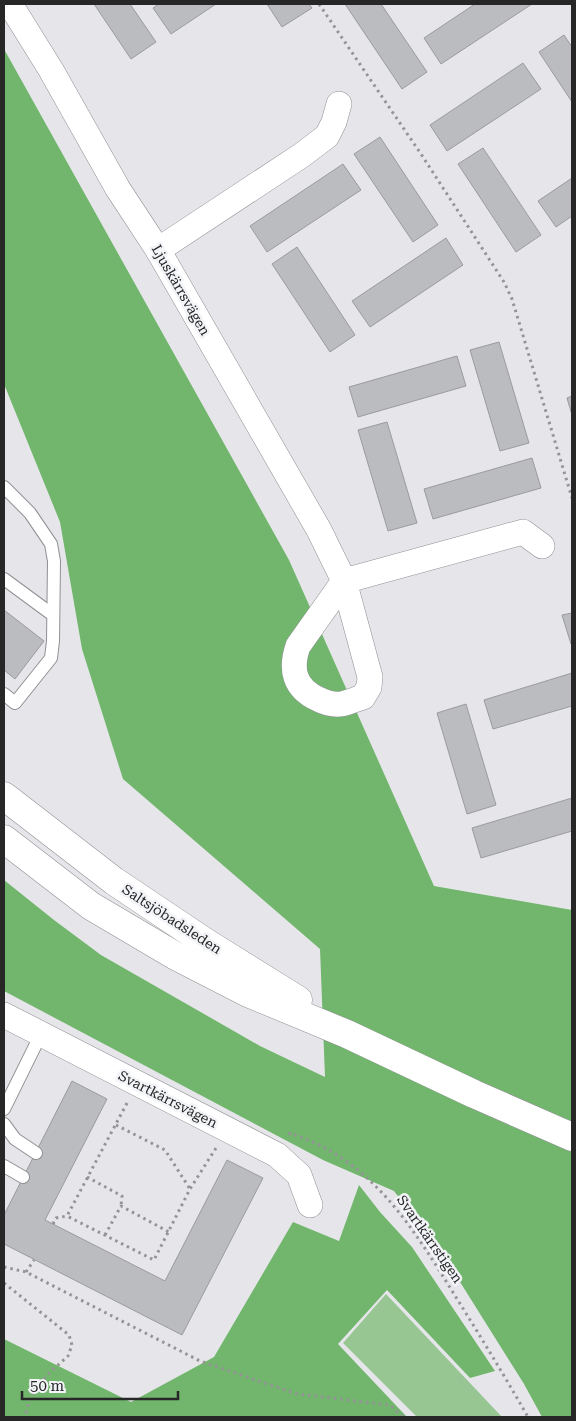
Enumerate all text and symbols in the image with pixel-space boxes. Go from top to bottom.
street label: Ljuskärrsvägen [149,242,213,338]
street label: Saltsjöbadsleden [119,881,225,957]
street label: Svartkärrsvägen [116,1067,220,1131]
street label: Svartkärrstigen [394,1192,466,1286]
scale bar [22,1368,179,1400]
text: 50 m [30,1377,65,1395]

